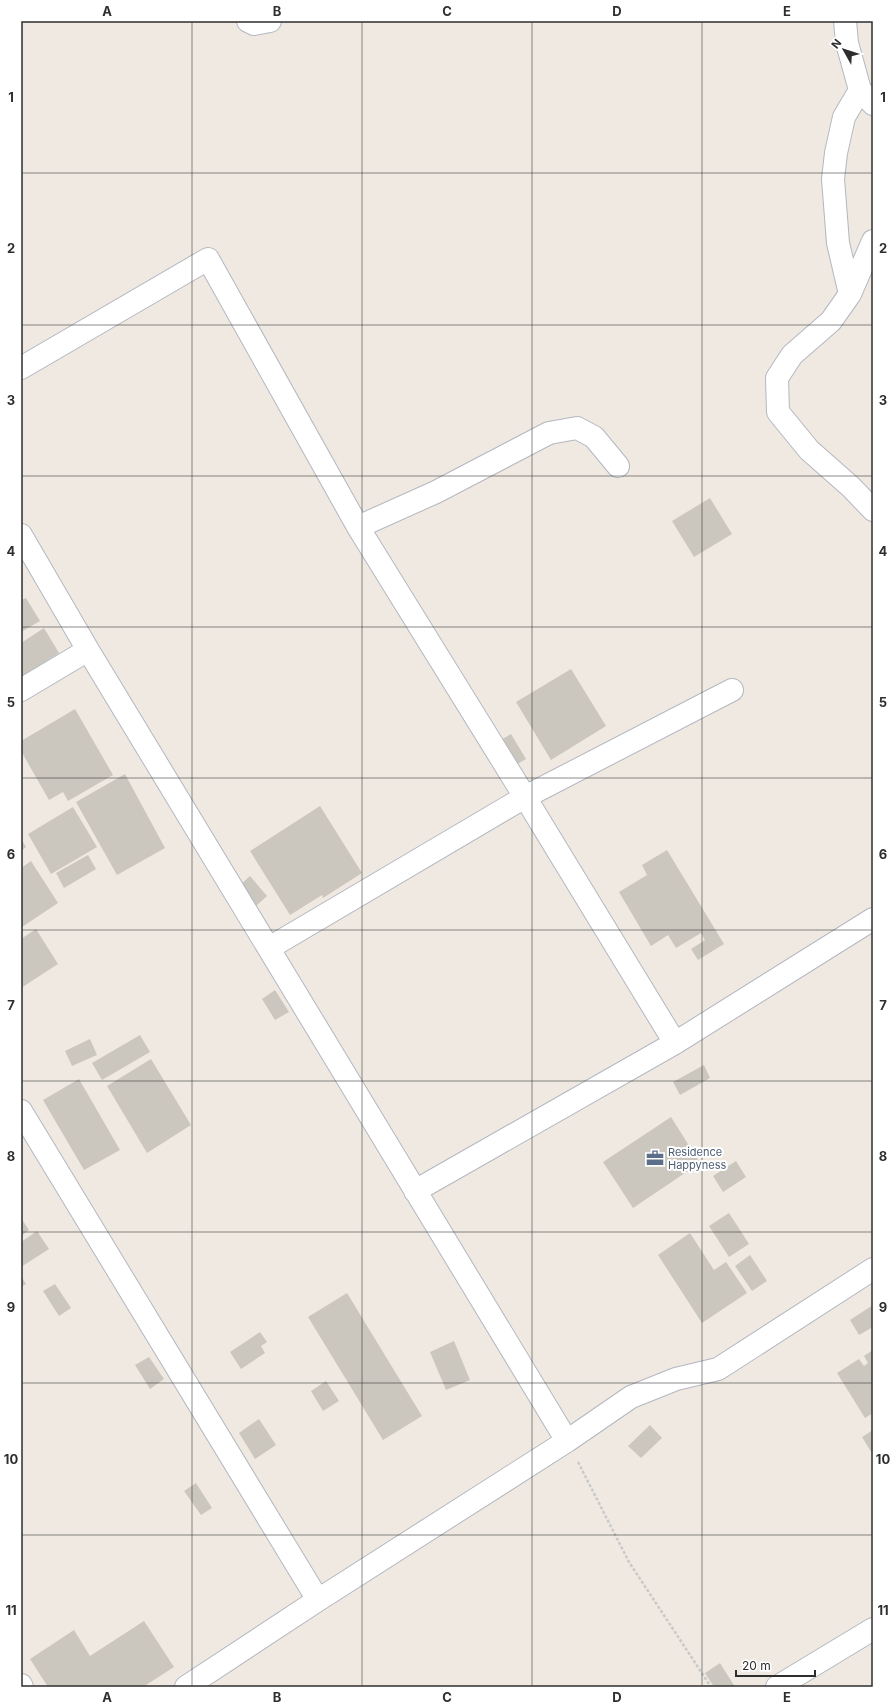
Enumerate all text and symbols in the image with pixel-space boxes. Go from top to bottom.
text: A [102,3,112,19]
text: B [273,3,282,19]
text: C [442,3,452,19]
text: D [612,3,622,19]
text: E [783,3,791,19]
north arrow [824,30,864,70]
text: N [828,36,844,51]
text: 1 [8,89,14,105]
text: 1 [880,89,886,105]
text: 2 [7,240,15,256]
text: 2 [879,240,887,256]
text: 3 [7,392,15,408]
text: 3 [879,392,887,408]
text: 4 [7,543,16,559]
text: 4 [879,543,888,559]
text: 5 [7,694,15,710]
text: 5 [879,694,887,710]
text: 6 [7,846,15,862]
text: 6 [879,846,887,862]
text: 7 [7,997,15,1013]
text: 7 [879,997,887,1013]
place label: Residence Happyness [668,1145,727,1172]
text: 8 [7,1148,15,1164]
office icon: Residence Happyness [645,1148,665,1168]
text: 8 [879,1148,887,1164]
text: 9 [7,1299,15,1315]
text: 9 [879,1299,887,1315]
text: 10 [4,1451,18,1467]
text: 10 [876,1451,890,1467]
text: 11 [5,1602,17,1618]
text: 11 [877,1602,889,1618]
scale bar [736,1652,815,1678]
text: 20 m [742,1658,771,1673]
text: A [102,1689,112,1705]
text: B [273,1689,282,1705]
text: C [442,1689,452,1705]
text: D [612,1689,622,1705]
text: E [783,1689,791,1705]

